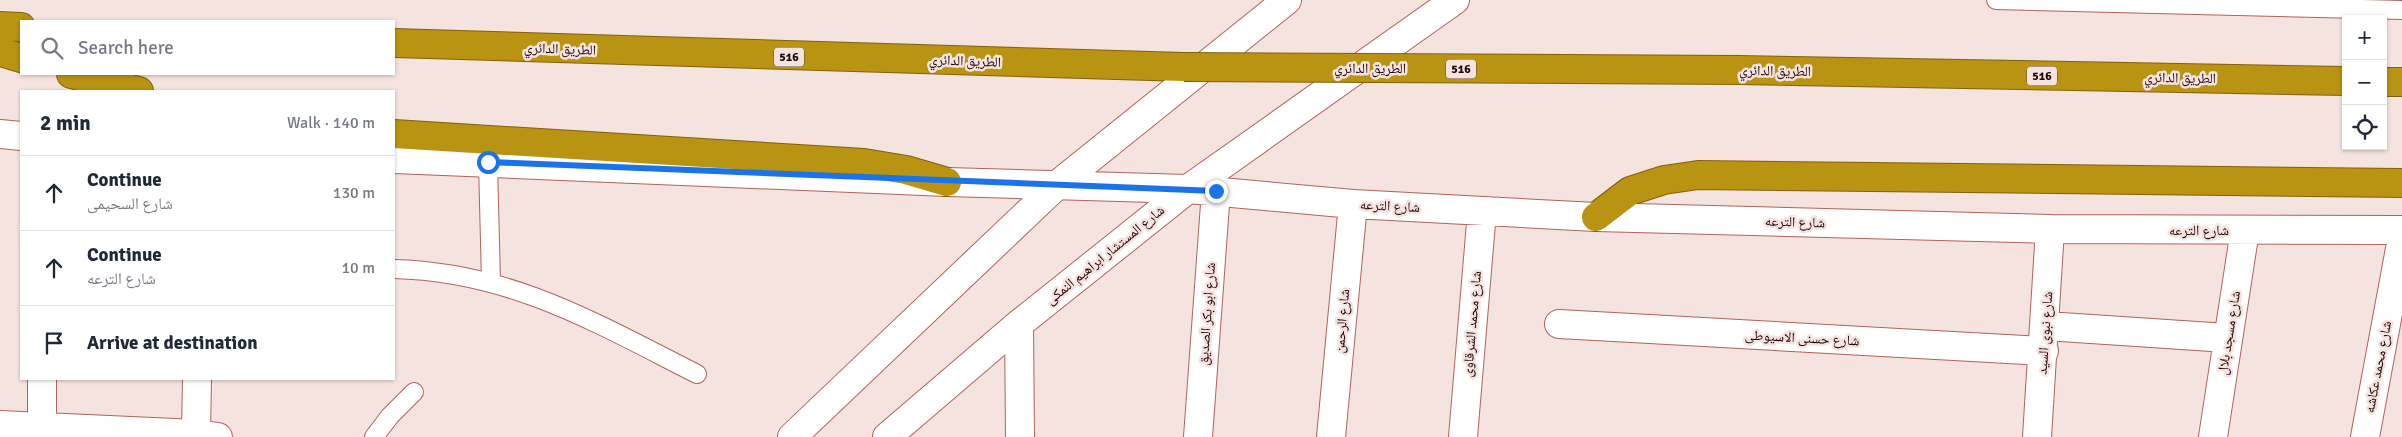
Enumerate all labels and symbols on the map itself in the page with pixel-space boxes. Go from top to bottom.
street label: الطريق الدائري [524,39,596,61]
road number: 516 [774,48,804,66]
street label: الطريق الدائري [929,51,1001,73]
street label: الطريق الدائري [1334,60,1406,79]
road number: 516 [1446,60,1476,78]
street label: الطريق الدائري [1739,62,1811,83]
road number: 516 [2027,66,2057,85]
street label: الطريق الدائري [2144,69,2216,90]
route start [477,151,500,174]
route end [1205,180,1228,203]
street label: شارع الترعه [1359,196,1420,217]
street label: شارع المستشار ابراهيم النمكى [1042,202,1169,309]
street label: شارع الترعه [1765,212,1825,233]
street label: شارع الترعه [2169,222,2229,240]
street label: شارع ابو بكر الصديق [1195,262,1220,366]
street label: شارع محمد الشرقاوى [1459,270,1486,378]
street label: شارع الرحمن [1331,288,1354,354]
street label: شارع مسجد بلال [2214,290,2245,377]
street label: شارع نبوى السيد [2034,291,2057,375]
street label: شارع محمد عكاشه [2361,319,2396,415]
street label: شارع حسنى الاسيوطى [1744,327,1860,350]

